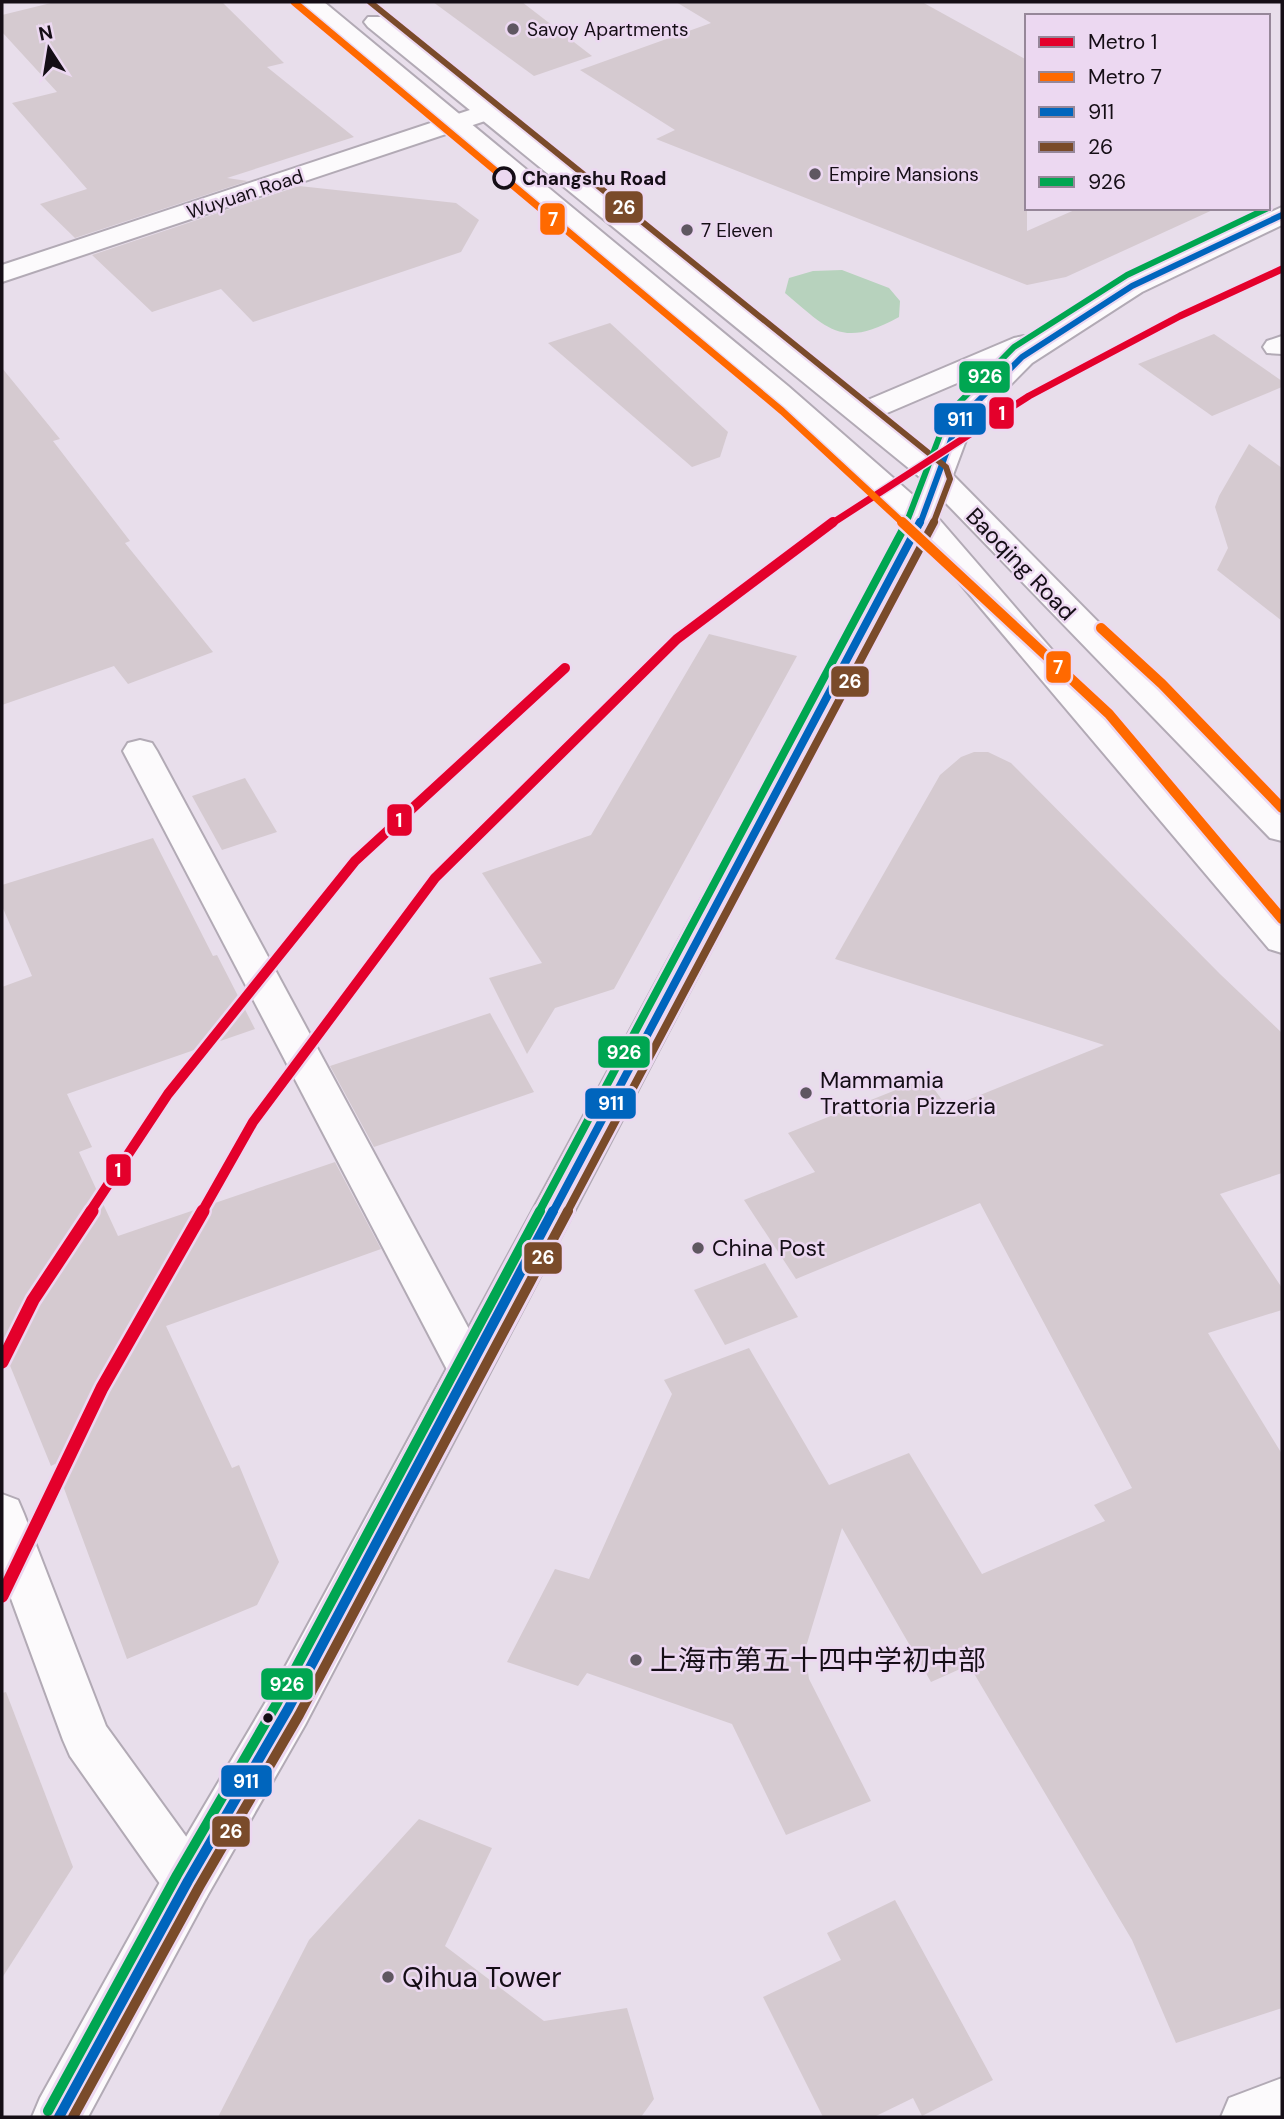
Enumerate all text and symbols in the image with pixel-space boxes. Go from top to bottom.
north arrow [14,14,84,84]
legend [1025,14,1270,210]
place label: Savoy Apartments [527,17,689,42]
text: N [36,19,55,47]
marker: Savoy Apartments [505,21,521,37]
text: Metro 1 [1088,28,1157,56]
text: Metro 7 [1088,63,1162,91]
text: 911 [1088,98,1114,126]
text: 26 [1088,133,1113,161]
place label: Empire Mansions [829,162,979,187]
street label: Wuyuan Road [184,163,306,225]
place label: Changshu Road [522,166,667,191]
marker: Empire Mansions [807,166,823,182]
marker: Changshu Road [493,167,515,189]
text: 926 [1088,168,1126,196]
line badge: 26 [604,190,644,224]
text: 26 [612,195,636,220]
line badge: 7 [539,202,566,236]
text: 7 [548,207,558,232]
place label: 7 Eleven [701,218,773,243]
marker: 7 Eleven [679,222,695,238]
line badge: 926 [958,360,1011,394]
text: 926 [968,364,1002,389]
line badge: 1 [988,396,1015,430]
text: 1 [999,401,1005,426]
line badge: 911 [933,402,987,436]
text: 911 [947,407,973,432]
street label: Baoqing Road [960,501,1082,627]
line badge: 7 [1045,650,1072,684]
text: 7 [1053,655,1063,680]
line badge: 26 [830,665,870,698]
text: 26 [838,669,862,694]
line badge: 1 [386,803,413,837]
text: 1 [396,808,402,833]
line badge: 926 [597,1035,651,1069]
text: 926 [607,1040,641,1065]
place label: Mammamia Trattoria Pizzeria [820,1065,996,1121]
marker: Mammamia Trattoria Pizzeria [798,1085,814,1101]
line badge: 911 [584,1087,637,1120]
text: 911 [598,1091,624,1116]
line badge: 1 [105,1153,132,1187]
text: 1 [115,1158,121,1183]
place label: China Post [712,1233,825,1263]
marker: China Post [690,1240,706,1256]
line badge: 26 [523,1241,563,1275]
text: 26 [531,1245,555,1270]
place label: 上海市第五十四中学初中部 [650,1642,986,1679]
marker: 上海市第五十四中学初中部 [628,1652,644,1668]
line badge: 926 [260,1667,314,1701]
text: 926 [270,1672,304,1697]
unlabelled marker [261,1711,275,1725]
line badge: 911 [220,1764,273,1798]
text: 911 [233,1769,259,1794]
line badge: 26 [211,1815,251,1848]
text: 26 [219,1819,243,1844]
place label: Qihua Tower [402,1959,562,1996]
marker: Qihua Tower [380,1969,396,1985]

